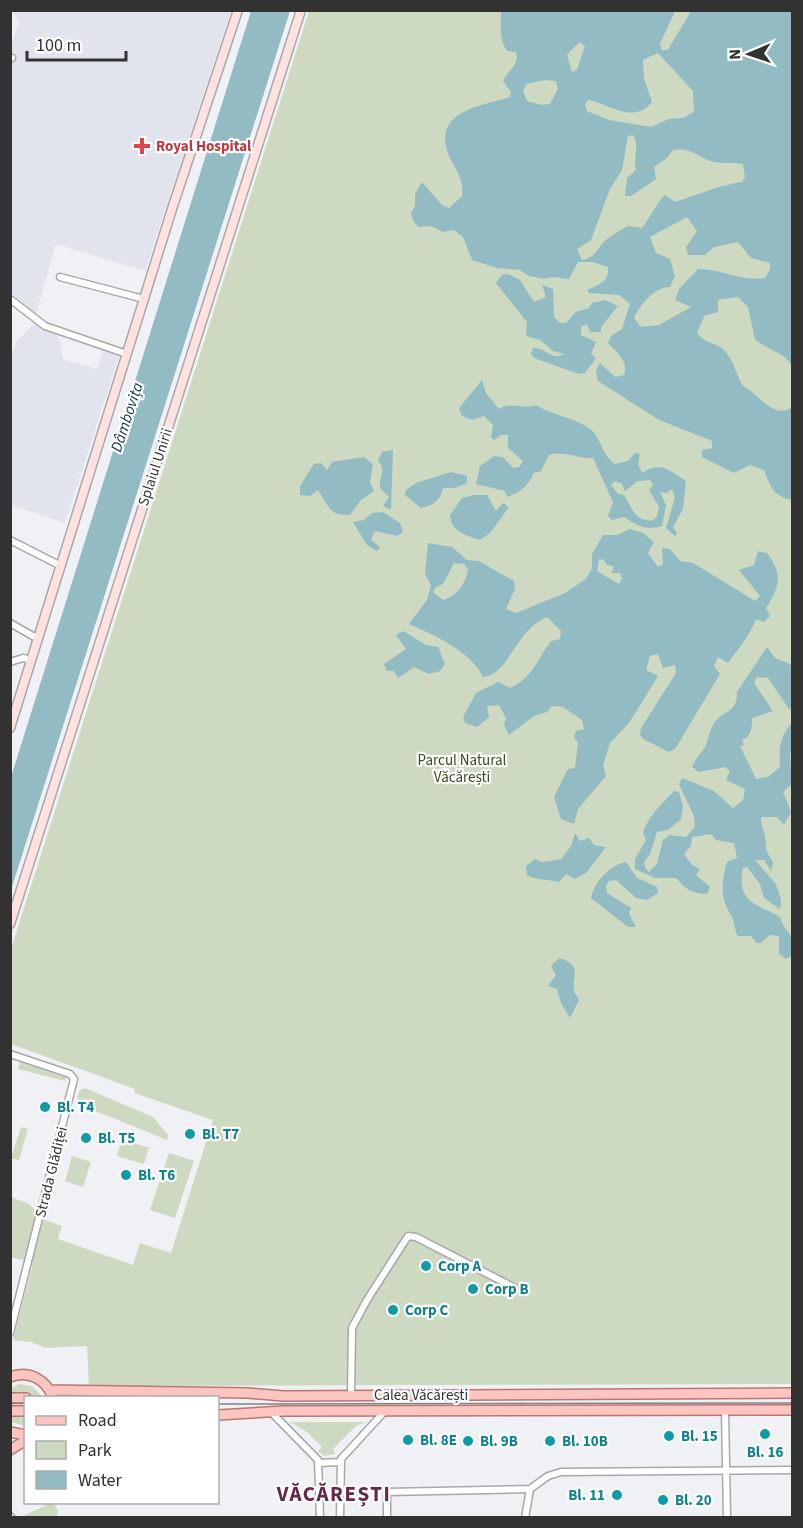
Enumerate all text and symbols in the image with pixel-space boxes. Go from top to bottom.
scale bar [27,24,126,62]
north arrow [719,24,779,84]
text: 100 m [36,33,81,58]
text: N [724,49,746,60]
place label: Royal Hospital [156,136,252,157]
marker: Royal Hospital [133,137,151,155]
water label: Dâmbovița [105,379,149,455]
street label: Splaiul Unirii [133,426,178,509]
park label: Parcul Natural Văcărești [418,750,507,788]
place label: Bl. T4 [57,1097,94,1118]
marker: Bl. T4 [38,1100,52,1114]
place label: Bl. T7 [202,1124,239,1145]
street label: Strada Glădiței [30,1125,73,1220]
marker: Bl. T7 [183,1127,197,1141]
place label: Bl. T5 [98,1128,135,1149]
marker: Bl. T5 [79,1131,93,1145]
place label: Bl. T6 [138,1165,175,1186]
marker: Bl. T6 [119,1168,133,1182]
place label: Corp A [438,1256,482,1277]
marker: Corp A [419,1259,433,1273]
place label: Corp B [485,1279,529,1300]
marker: Corp B [466,1282,480,1296]
place label: Corp C [405,1300,449,1321]
marker: Corp C [386,1303,400,1317]
street label: Calea Văcărești [374,1385,468,1406]
legend [24,1396,219,1504]
text: Road [78,1408,117,1433]
place label: Bl. 15 [681,1426,718,1447]
marker: Bl. 16 [758,1427,772,1441]
marker: Bl. 15 [662,1429,676,1443]
place label: Bl. 8E [420,1430,457,1451]
place label: Bl. 9B [480,1431,518,1452]
place label: Bl. 10B [562,1431,608,1452]
marker: Bl. 8E [401,1433,415,1447]
marker: Bl. 9B [461,1434,475,1448]
marker: Bl. 10B [543,1434,557,1448]
text: Park [78,1438,112,1463]
place label: Bl. 16 [747,1442,783,1463]
text: Water [78,1468,122,1493]
district label: VĂCĂREȘTI [276,1479,391,1509]
place label: Bl. 11 [568,1485,605,1506]
marker: Bl. 11 [610,1488,624,1502]
place label: Bl. 20 [675,1490,712,1511]
marker: Bl. 20 [656,1493,670,1507]

